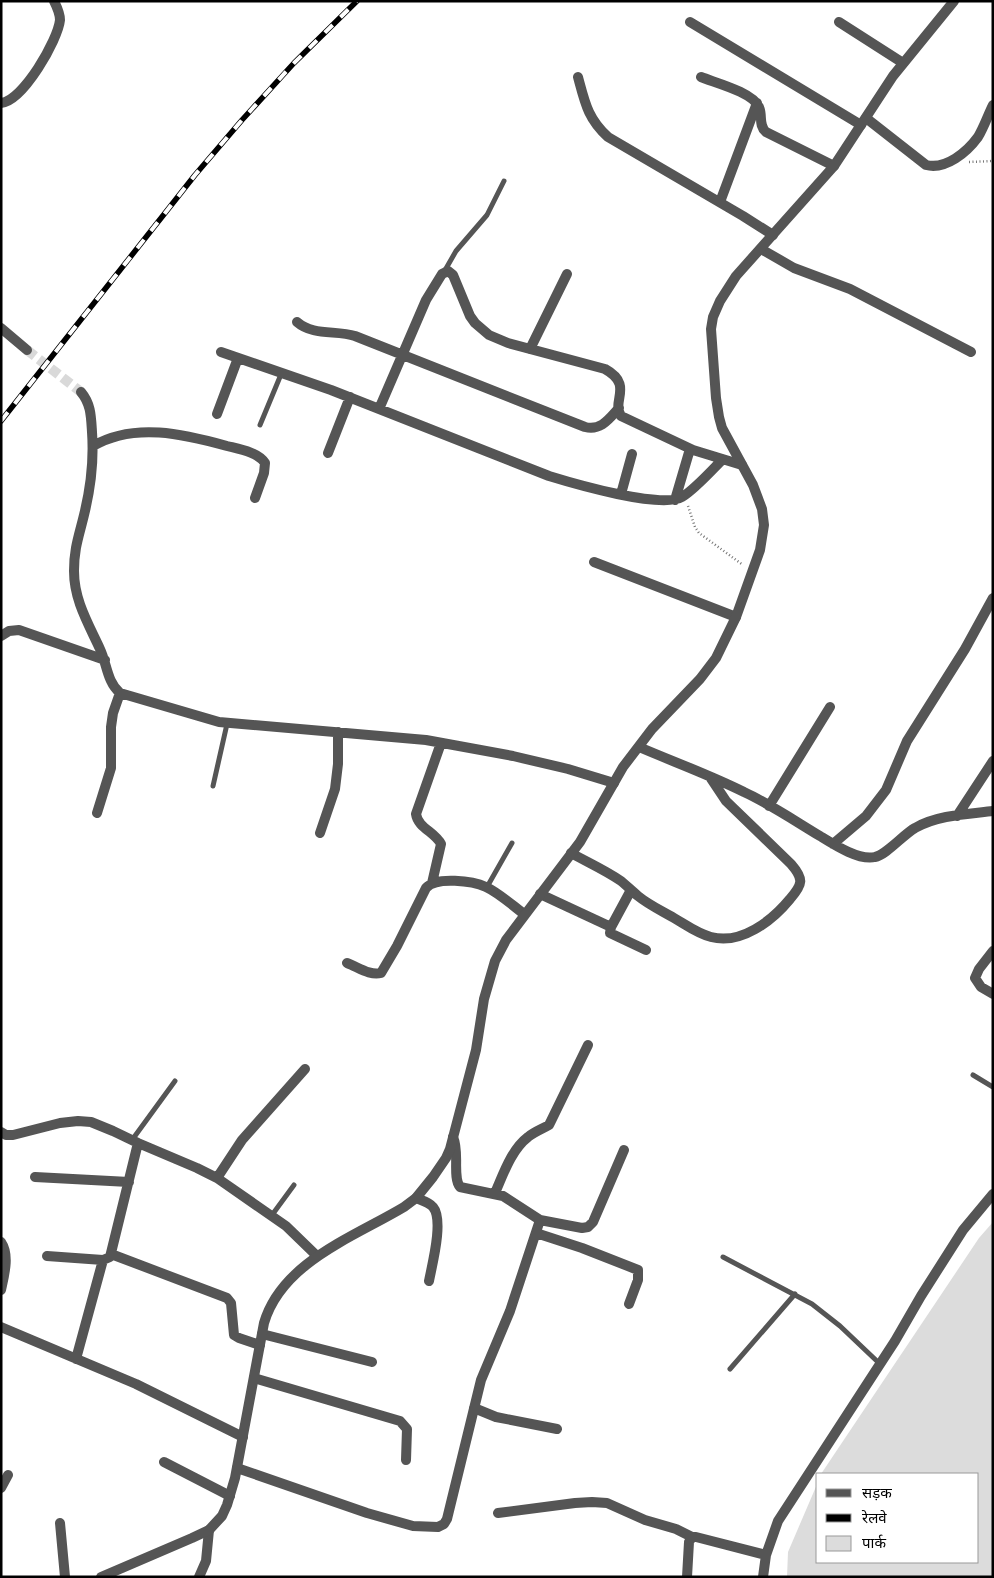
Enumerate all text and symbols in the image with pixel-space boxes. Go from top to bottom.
legend [816,1473,979,1563]
text: सड़क [862,1484,892,1502]
text: रेलवे [861,1509,887,1527]
text: पार्क [862,1534,886,1552]

